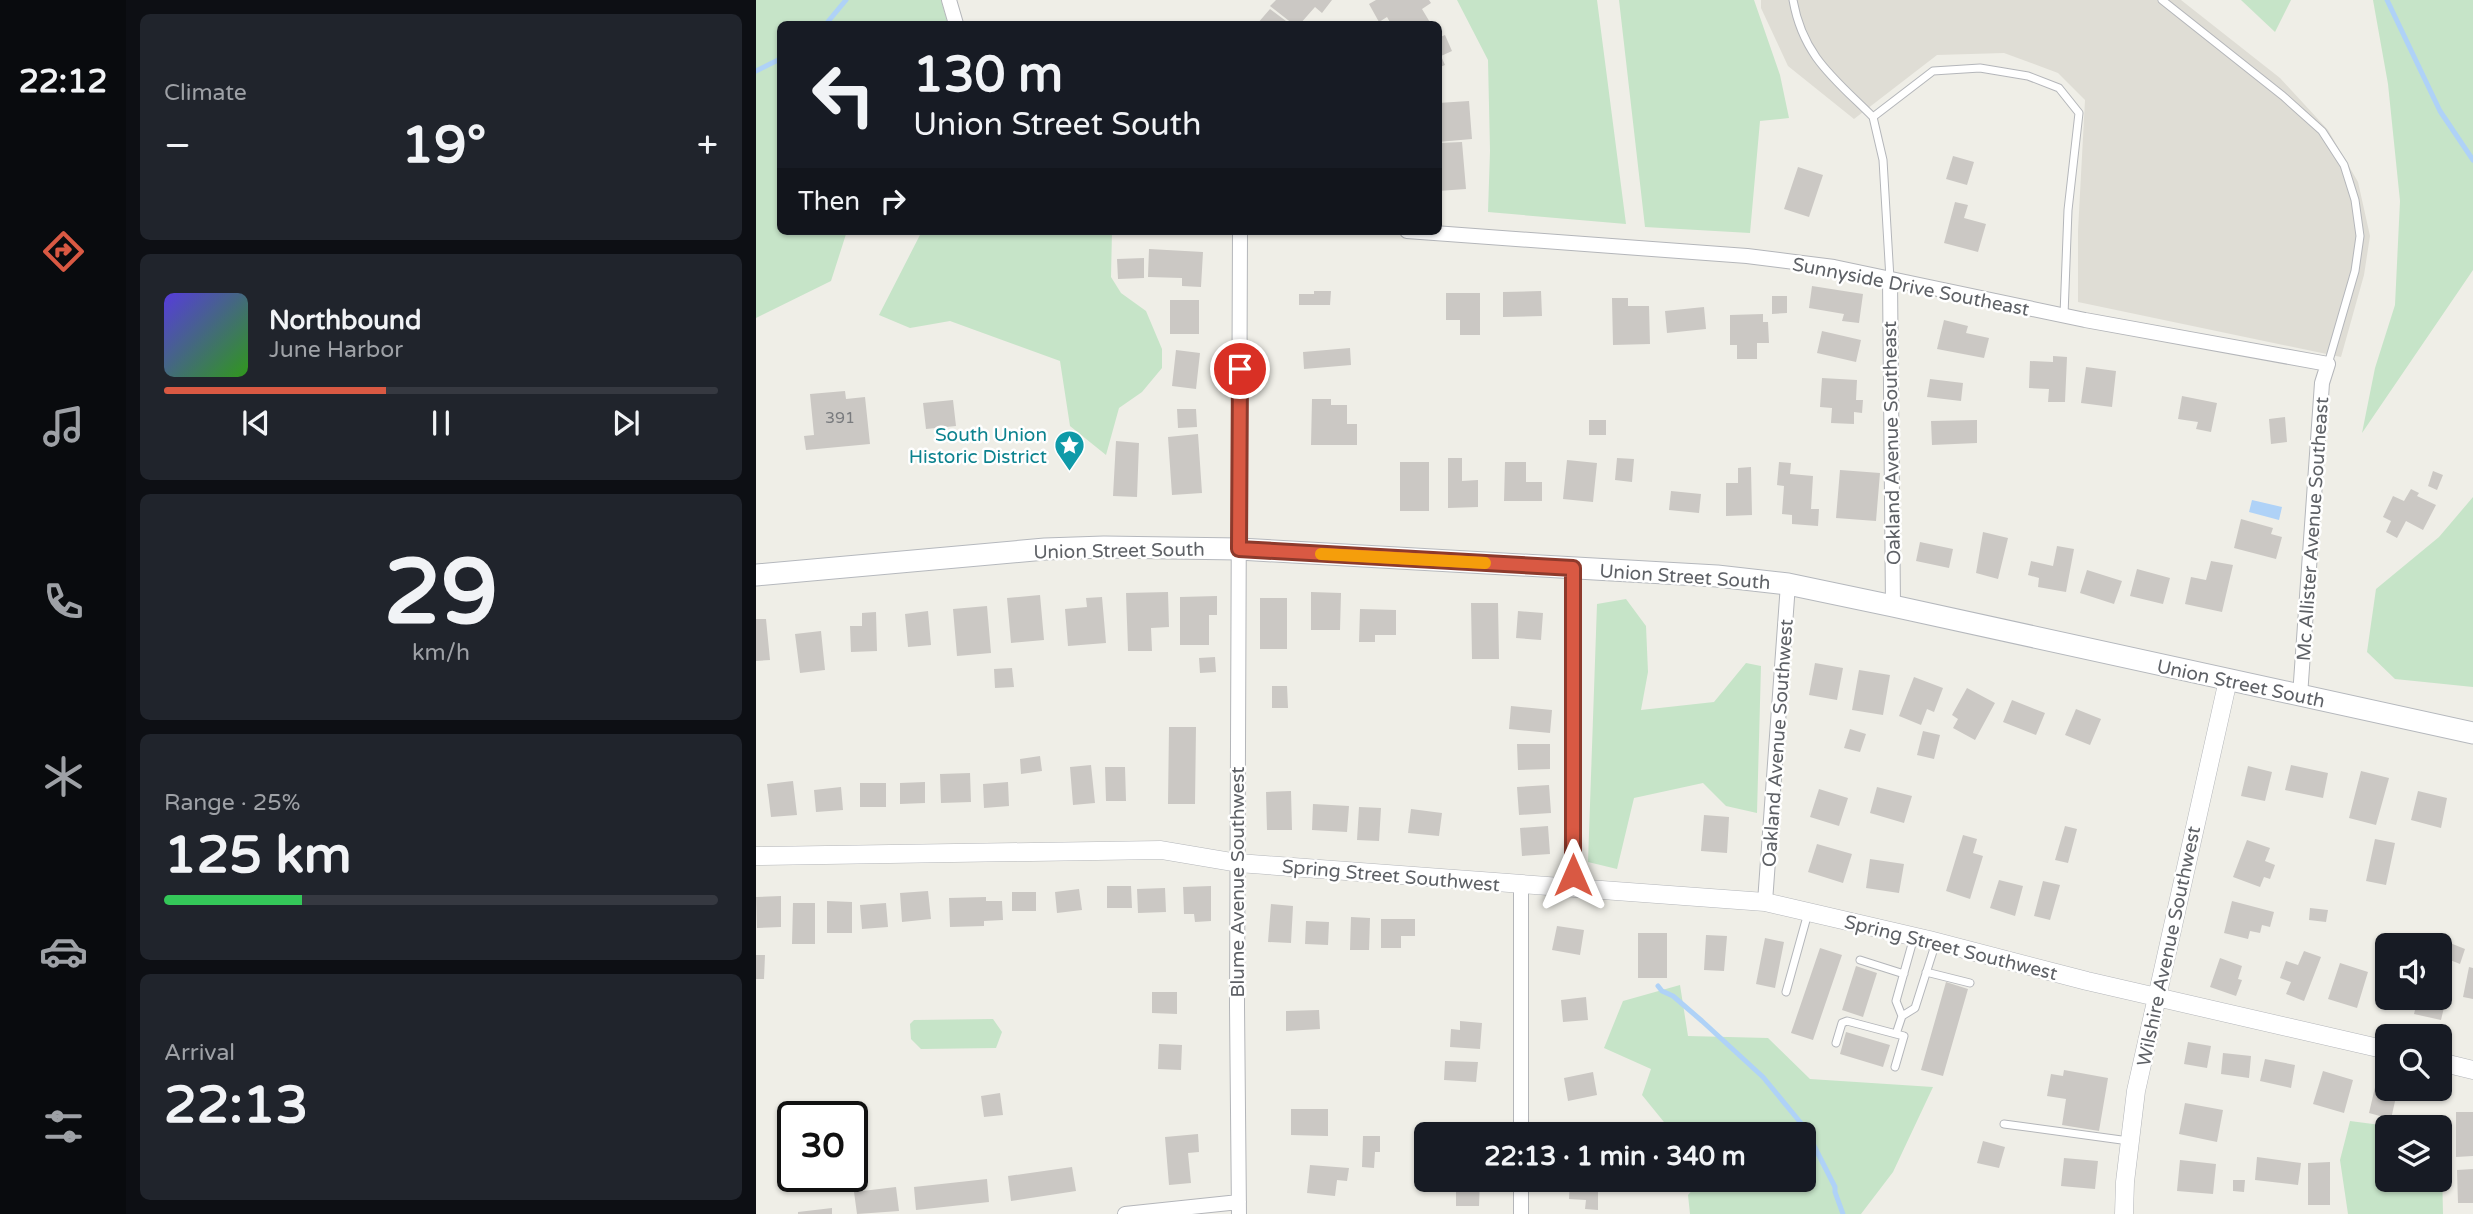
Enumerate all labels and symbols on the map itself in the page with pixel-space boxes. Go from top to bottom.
street label: Sunnyside Drive Southeast [1790,253,2031,321]
street label: Oakland Avenue Southeast [1879,321,1905,565]
pin [1210,339,1270,399]
street label: Mc Allister Avenue Southeast [2293,396,2333,662]
house number: 391 [825,408,855,428]
place label: South Union Historic District [909,424,1047,468]
place icon: South Union Historic District [1053,428,1087,472]
street label: Union Street South [1033,539,1205,563]
street label: Union Street South [1599,560,1771,594]
street label: Oakland Avenue Southwest [1758,618,1798,868]
street label: Union Street South [2155,655,2327,713]
street label: Blume Avenue Southwest [1227,767,1249,997]
street label: Wilshire Avenue Southwest [2133,824,2205,1068]
position arrow [1536,838,1610,912]
street label: Spring Street Southwest [1281,856,1501,896]
street label: Spring Street Southwest [1842,911,2060,985]
speed limit sign: 30 [777,1101,868,1192]

